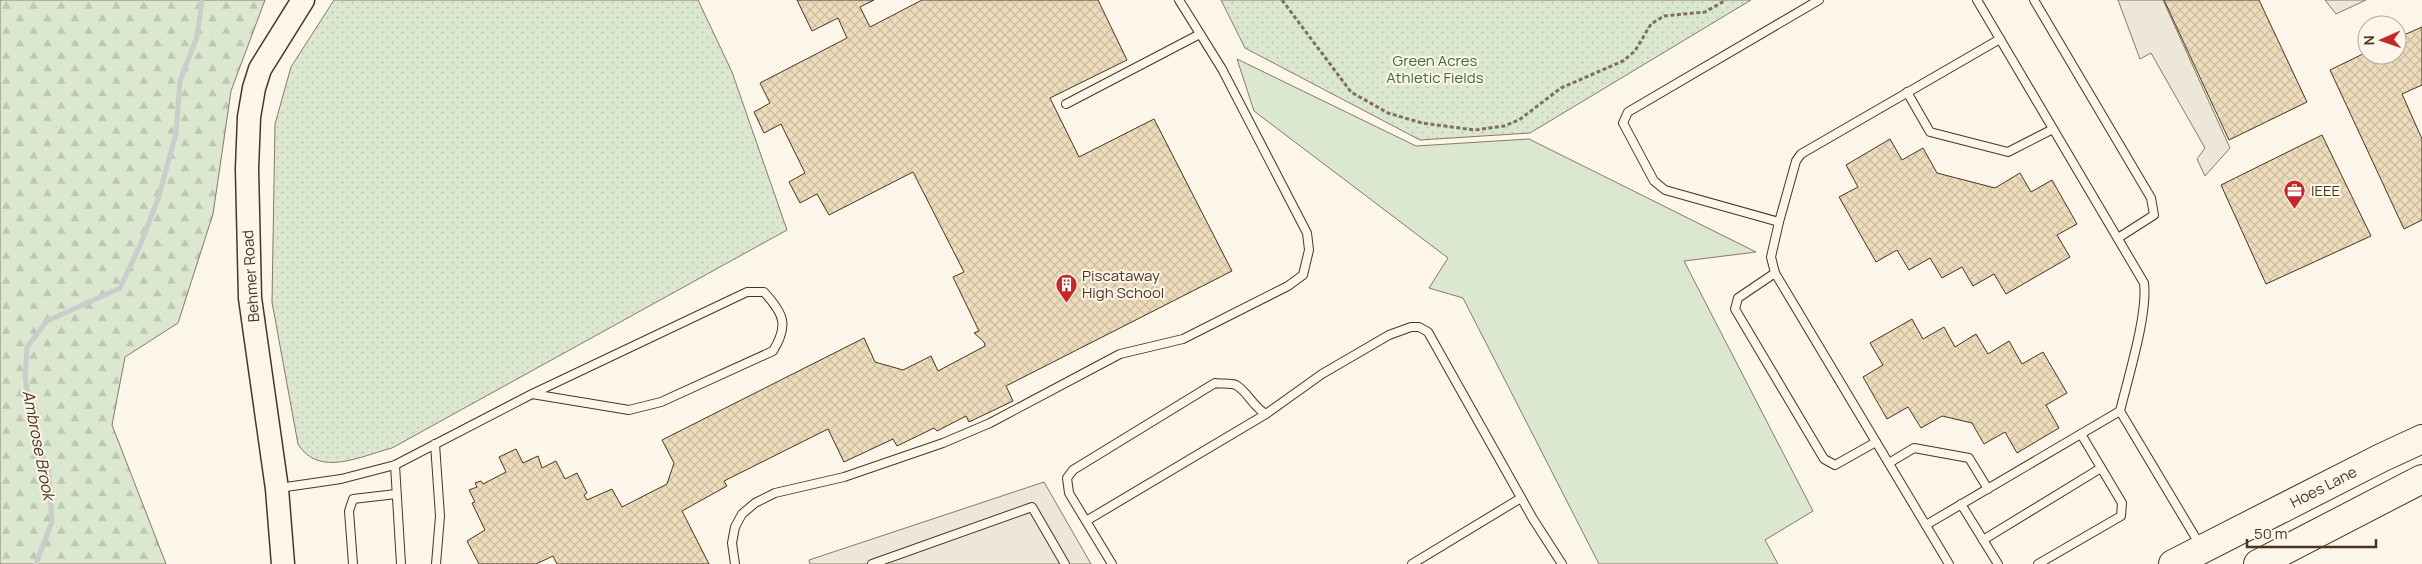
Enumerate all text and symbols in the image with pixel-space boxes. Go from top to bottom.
north arrow [2357,15,2407,65]
text: N [2359,35,2378,46]
park label: Green Acres Athletic Fields [1386,50,1484,88]
office icon: IEEE [2283,179,2307,210]
place label: IEEE [2311,180,2340,201]
street label: Behmer Road [237,229,264,323]
place label: Piscataway High School [1082,265,1164,303]
building icon: Piscataway High School [1054,273,1078,304]
water label: Ambrose Brook [18,388,61,504]
street label: Hoes Lane [2286,461,2361,513]
scale bar [2247,516,2376,548]
text: 50 m [2254,523,2288,544]

